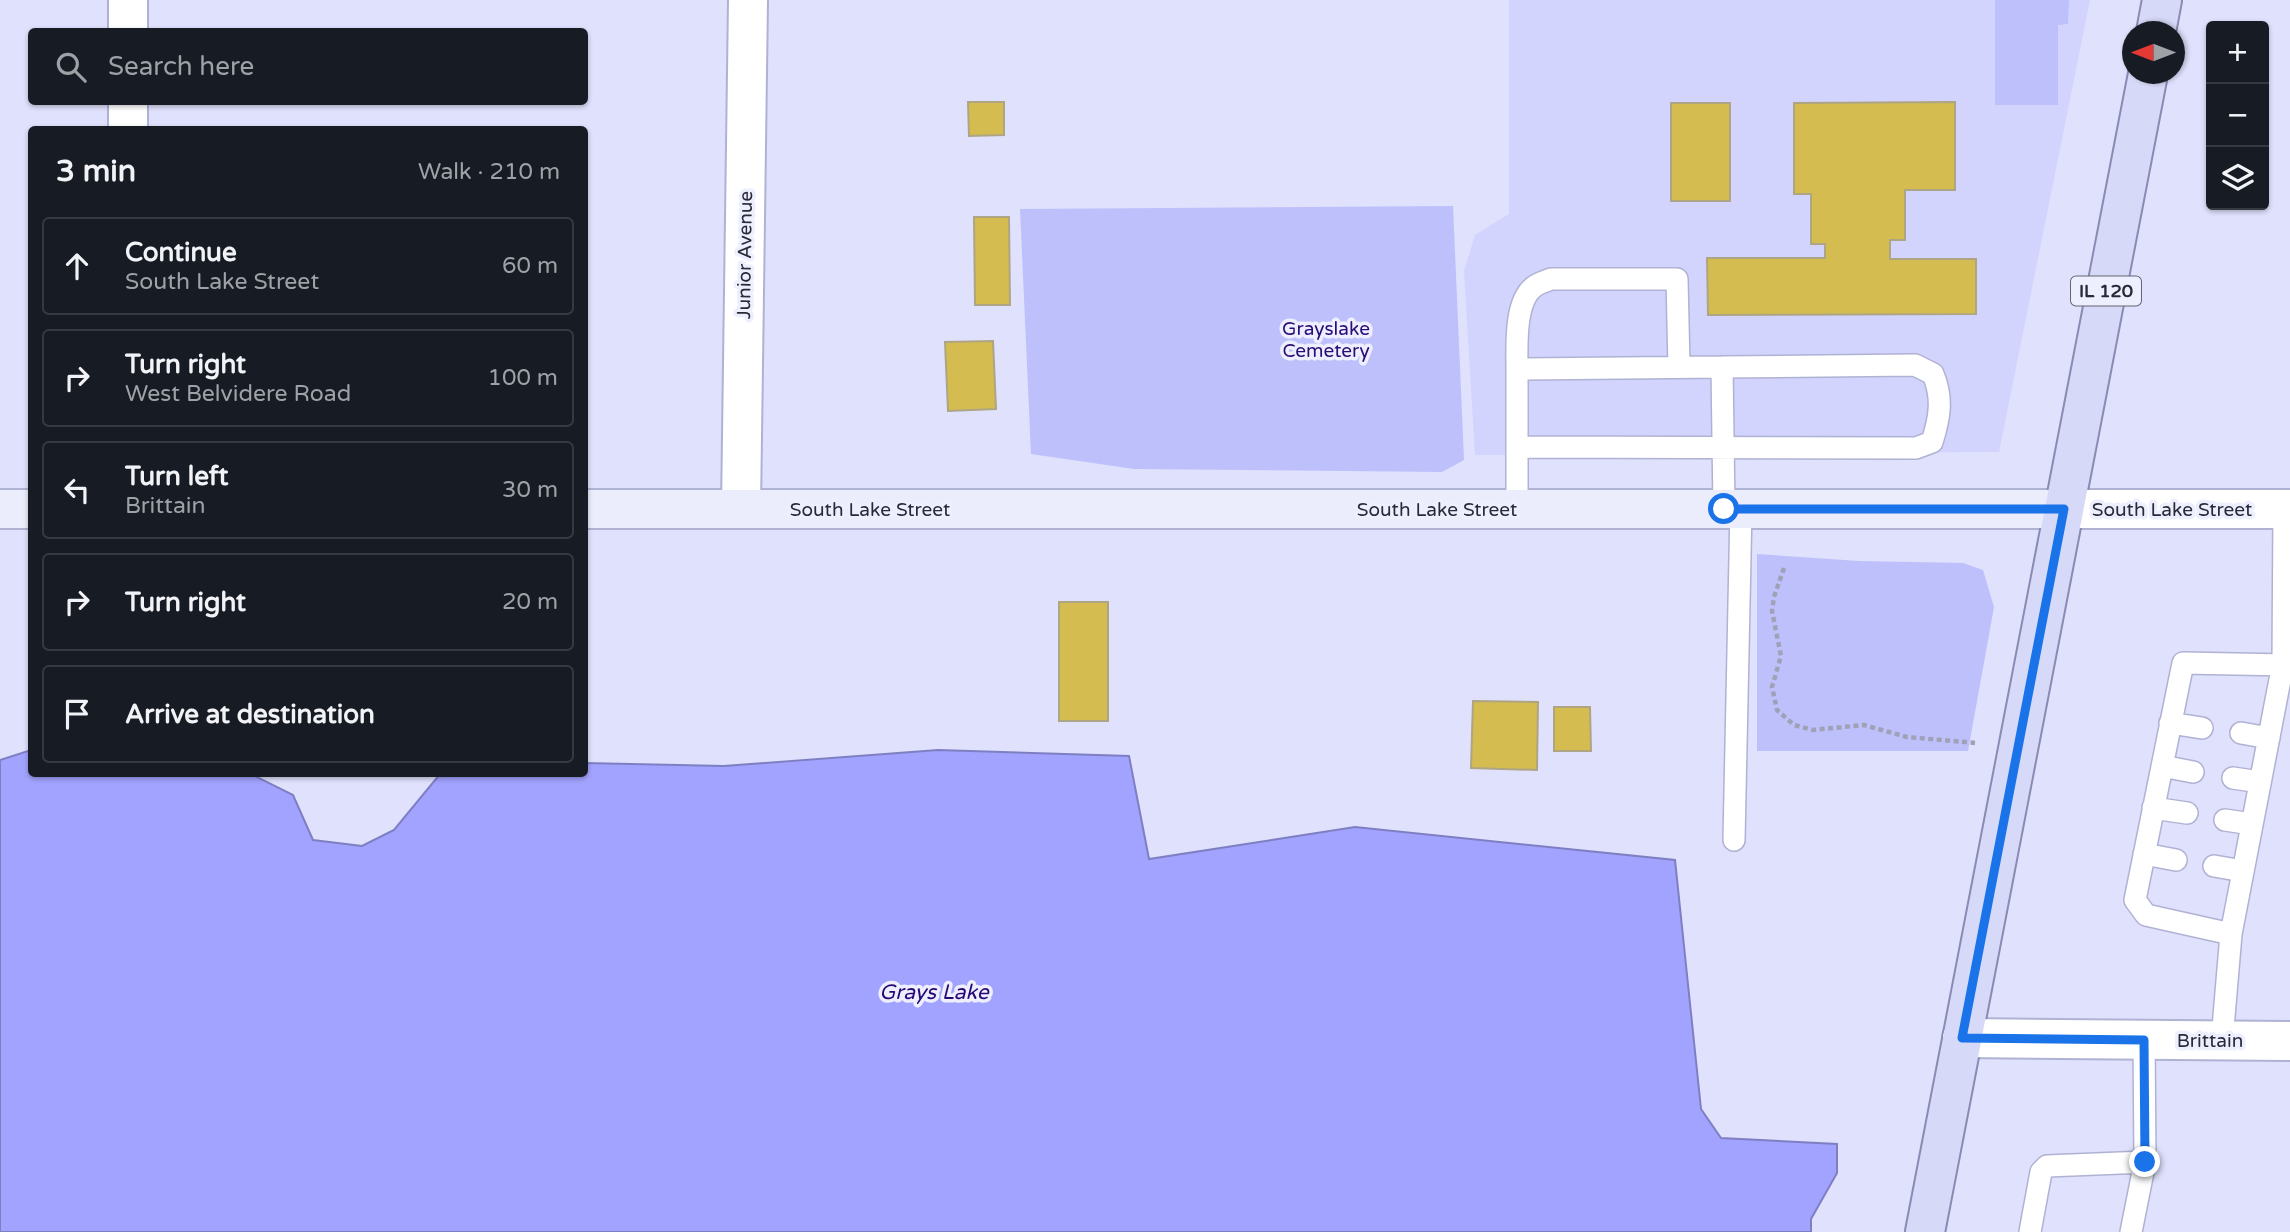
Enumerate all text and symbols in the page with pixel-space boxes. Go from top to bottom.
north arrow [2122,21,2185,84]
map controls [2206,21,2269,210]
button: + [2206,21,2269,84]
search box [28,28,588,105]
icon: search [52,48,90,86]
text: Search here [108,51,254,82]
button: − [2206,84,2269,147]
button: layers [2206,147,2269,210]
text: 3 min [56,153,136,190]
text: Walk · 210 m [418,158,560,186]
street label: Junior Avenue [733,191,757,319]
text: Continue [125,237,237,268]
icon: ahead [58,247,96,285]
text: 60 m [502,252,558,280]
text: South Lake Street [125,268,319,296]
road number: IL 120 [2071,276,2141,306]
park label: Grayslake Cemetery [1282,318,1370,362]
text: Turn right [125,349,246,380]
icon: right [58,359,96,397]
text: 100 m [488,364,558,392]
text: West Belvidere Road [125,380,351,408]
text: Turn left [125,461,228,492]
icon: left [58,471,96,509]
text: 30 m [502,476,558,504]
text: Brittain [125,492,206,520]
route start [1708,493,1739,524]
street label: South Lake Street [790,499,950,521]
street label: South Lake Street [1357,499,1517,521]
street label: South Lake Street [2092,499,2252,521]
icon: right [58,583,96,621]
text: Turn right [125,587,246,618]
text: 20 m [502,588,558,616]
icon: arrive [58,695,96,733]
text: Arrive at destination [125,699,375,730]
water label: Grays Lake [879,980,990,1005]
street label: Brittain [2177,1030,2243,1052]
route end [2129,1146,2160,1177]

